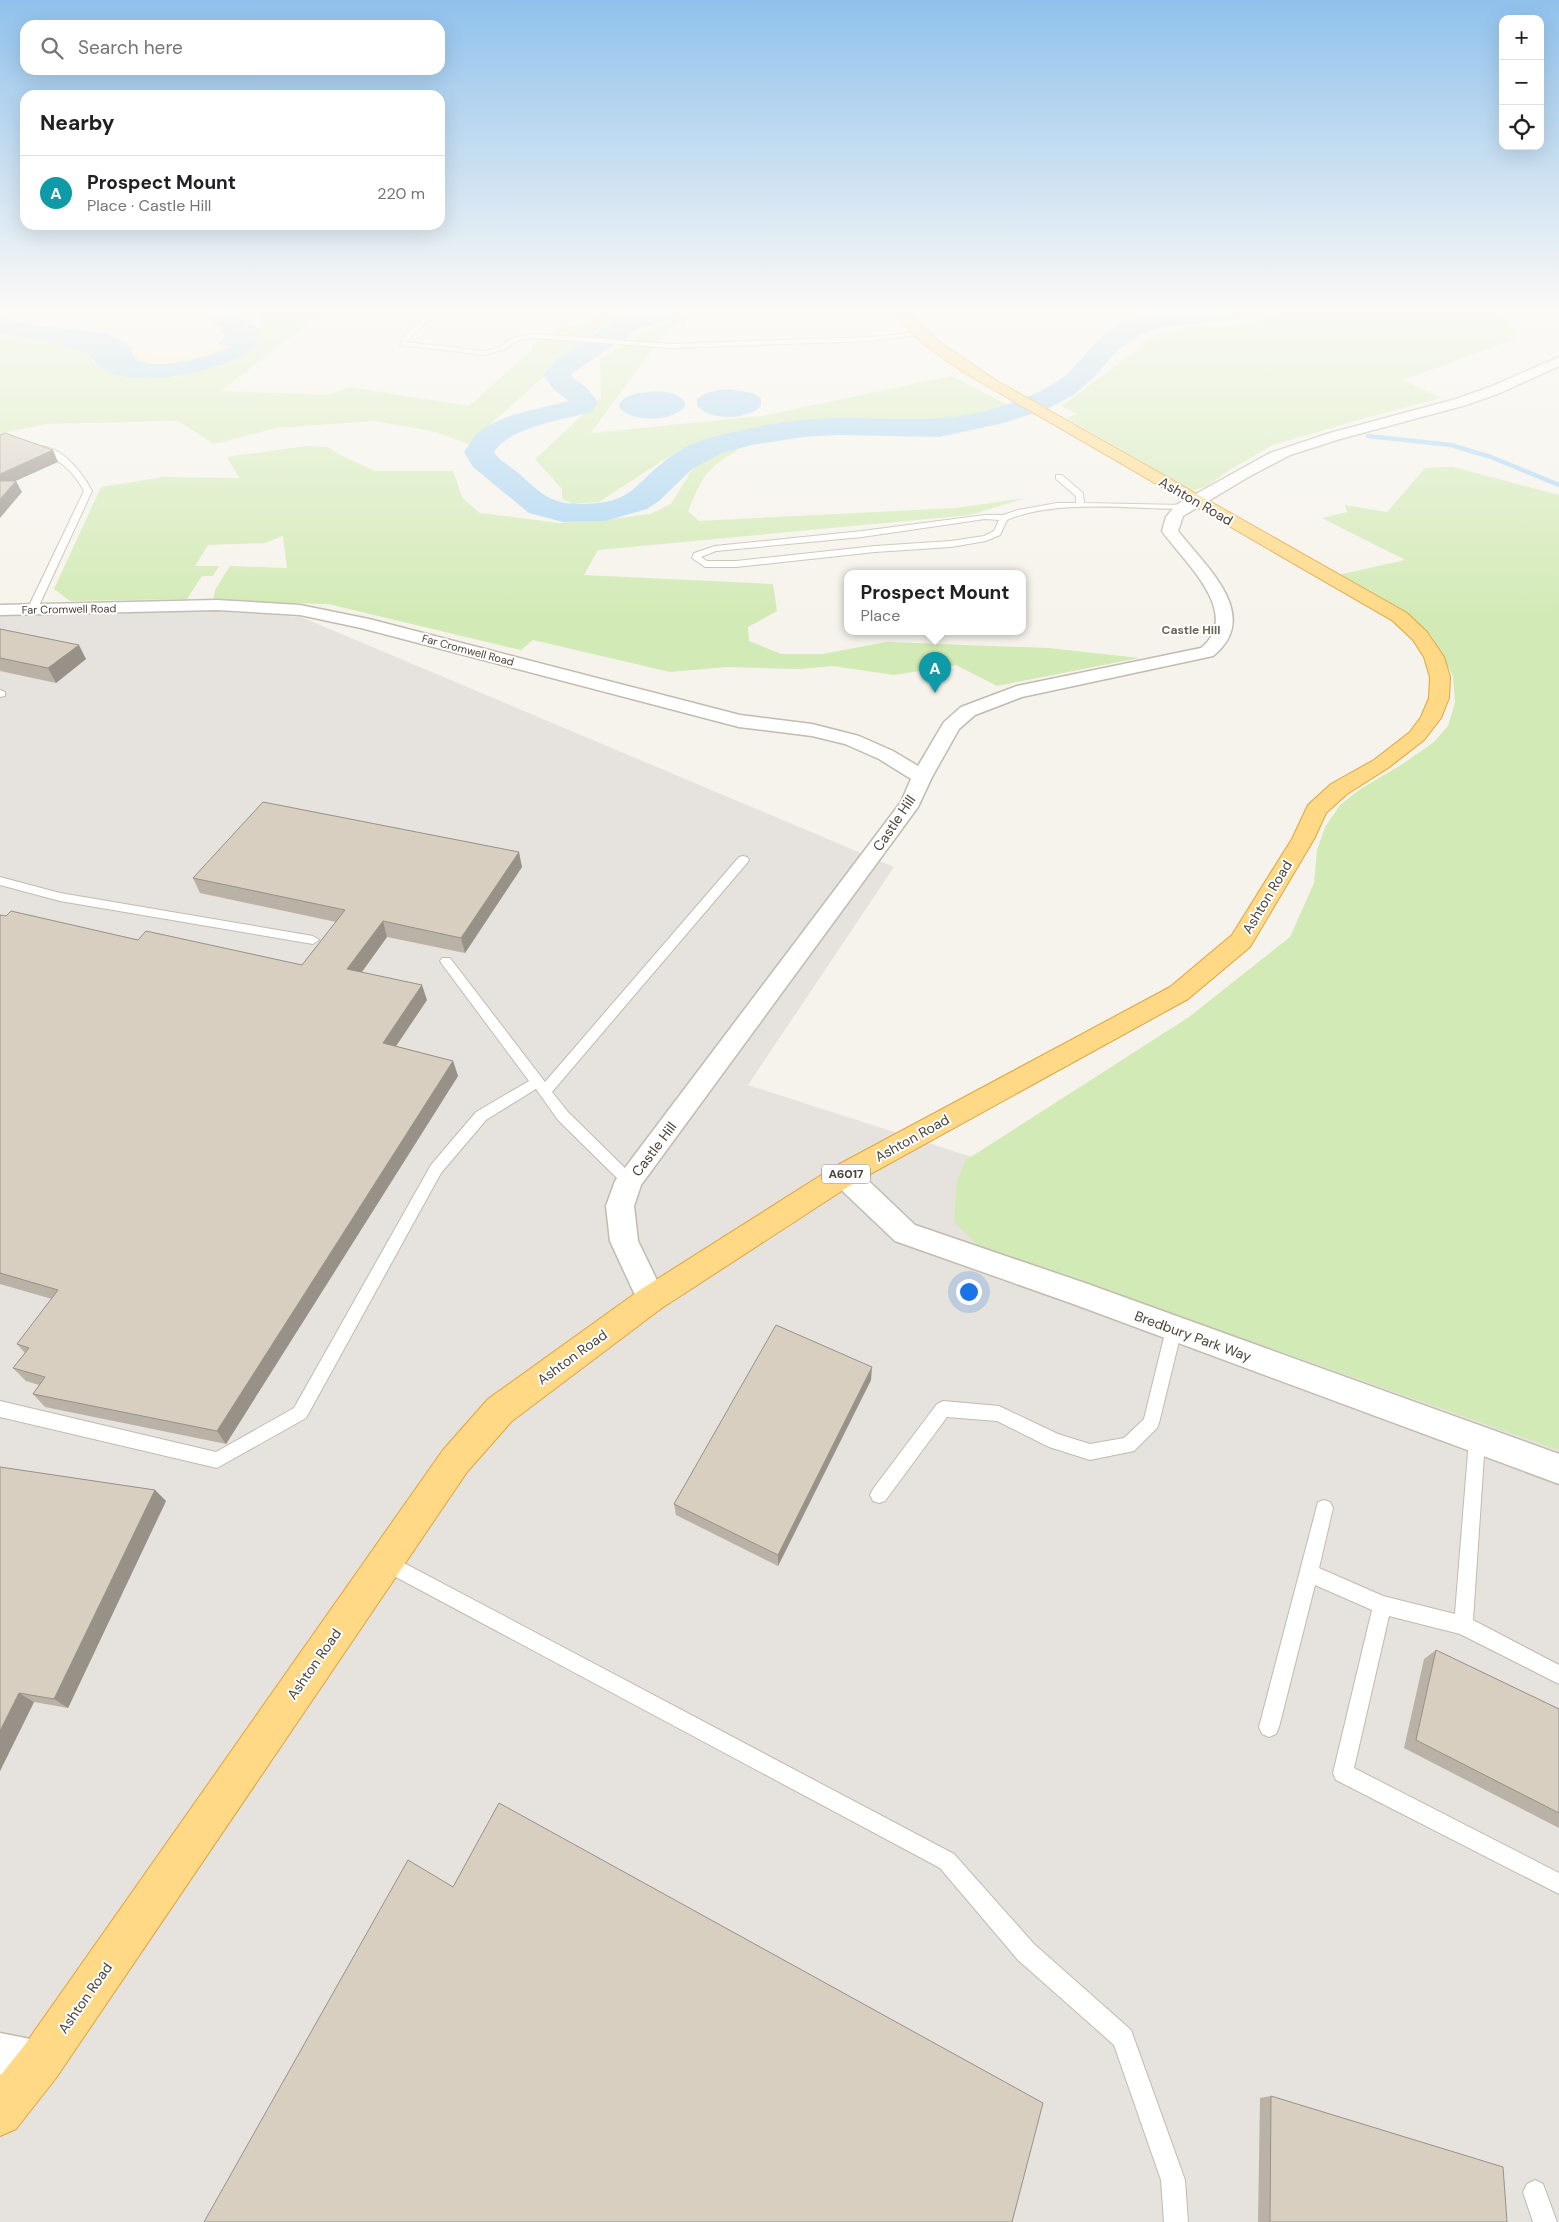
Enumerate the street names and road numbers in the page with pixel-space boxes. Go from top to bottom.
street label: Ashton Road [1156,473,1236,529]
street label: Far Cromwell Road [22,601,116,617]
street label: Far Cromwell Road [421,631,516,669]
street label: Castle Hill [869,792,919,854]
street label: Ashton Road [1238,857,1296,937]
street label: Ashton Road [872,1110,952,1166]
street label: Castle Hill [628,1118,680,1180]
road number: A6017 [822,1164,870,1184]
street label: Bredbury Park Way [1132,1307,1254,1366]
street label: Ashton Road [533,1326,611,1388]
street label: Ashton Road [283,1625,345,1703]
street label: Ashton Road [54,1959,116,2037]

